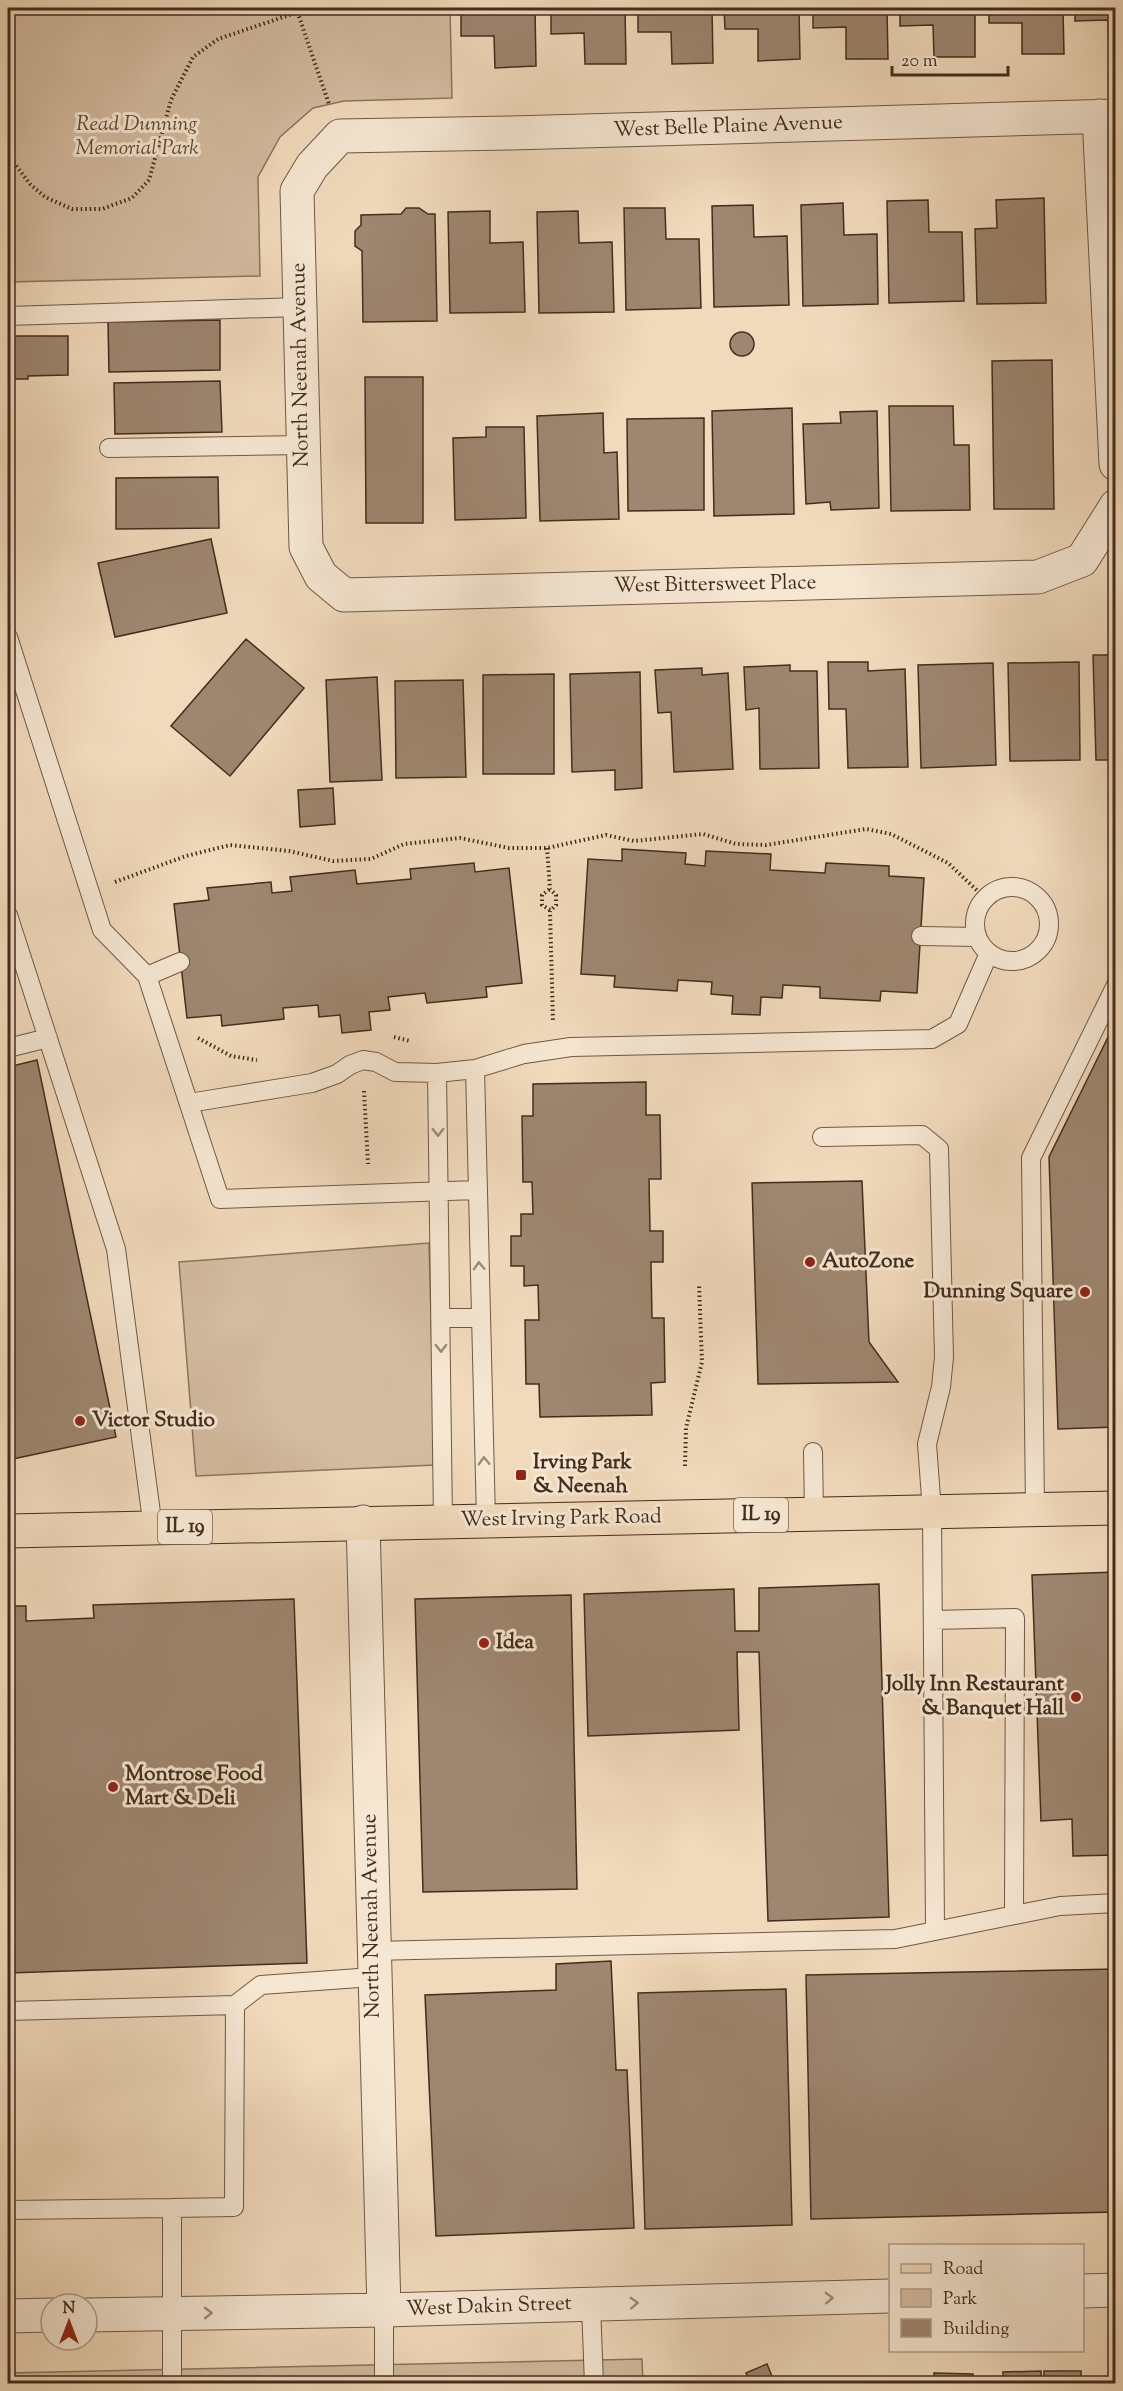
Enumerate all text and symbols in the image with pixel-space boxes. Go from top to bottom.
scale bar [892,39,1008,77]
text: 20 m [901,49,938,75]
street label: West Belle Plaine Avenue [613,108,843,146]
park label: Read Dunning Memorial Park [75,110,199,164]
street label: North Neenah Avenue [284,262,318,468]
street label: West Bittersweet Place [613,568,817,602]
one-way arrow [432,1127,444,1136]
place label: AutoZone [822,1247,915,1277]
marker: AutoZone [803,1255,817,1269]
one-way arrow [472,1262,485,1271]
place label: Dunning Square [923,1277,1073,1307]
marker: Dunning Square [1078,1285,1092,1299]
one-way arrow [435,1343,447,1352]
place label: Victor Studio [92,1406,215,1436]
marker: Victor Studio [73,1414,87,1428]
place label: Irving Park & Neenah [533,1448,632,1502]
one-way arrow [478,1457,490,1466]
marker: Irving Park & Neenah [514,1468,528,1482]
road number: IL 19 [734,1498,788,1532]
street label: West Irving Park Road [460,1502,662,1536]
road number: IL 19 [158,1510,212,1544]
place label: Idea [496,1628,534,1658]
marker: Idea [477,1636,491,1650]
place label: Jolly Inn Restaurant & Banquet Hall [884,1670,1065,1724]
marker: Jolly Inn Restaurant & Banquet Hall [1069,1690,1083,1704]
place label: Montrose Food Mart & Deli [125,1760,263,1814]
marker: Montrose Food Mart & Deli [106,1780,120,1794]
street label: North Neenah Avenue [355,1813,389,2019]
legend [889,2244,1084,2352]
text: Road [943,2257,983,2283]
text: Park [943,2287,978,2313]
street label: West Dakin Street [406,2289,572,2325]
north arrow [39,2292,99,2352]
one-way arrow [825,2292,834,2304]
one-way arrow [630,2297,639,2310]
text: N [63,2298,76,2321]
one-way arrow [204,2307,213,2319]
text: Building [943,2317,1009,2343]

